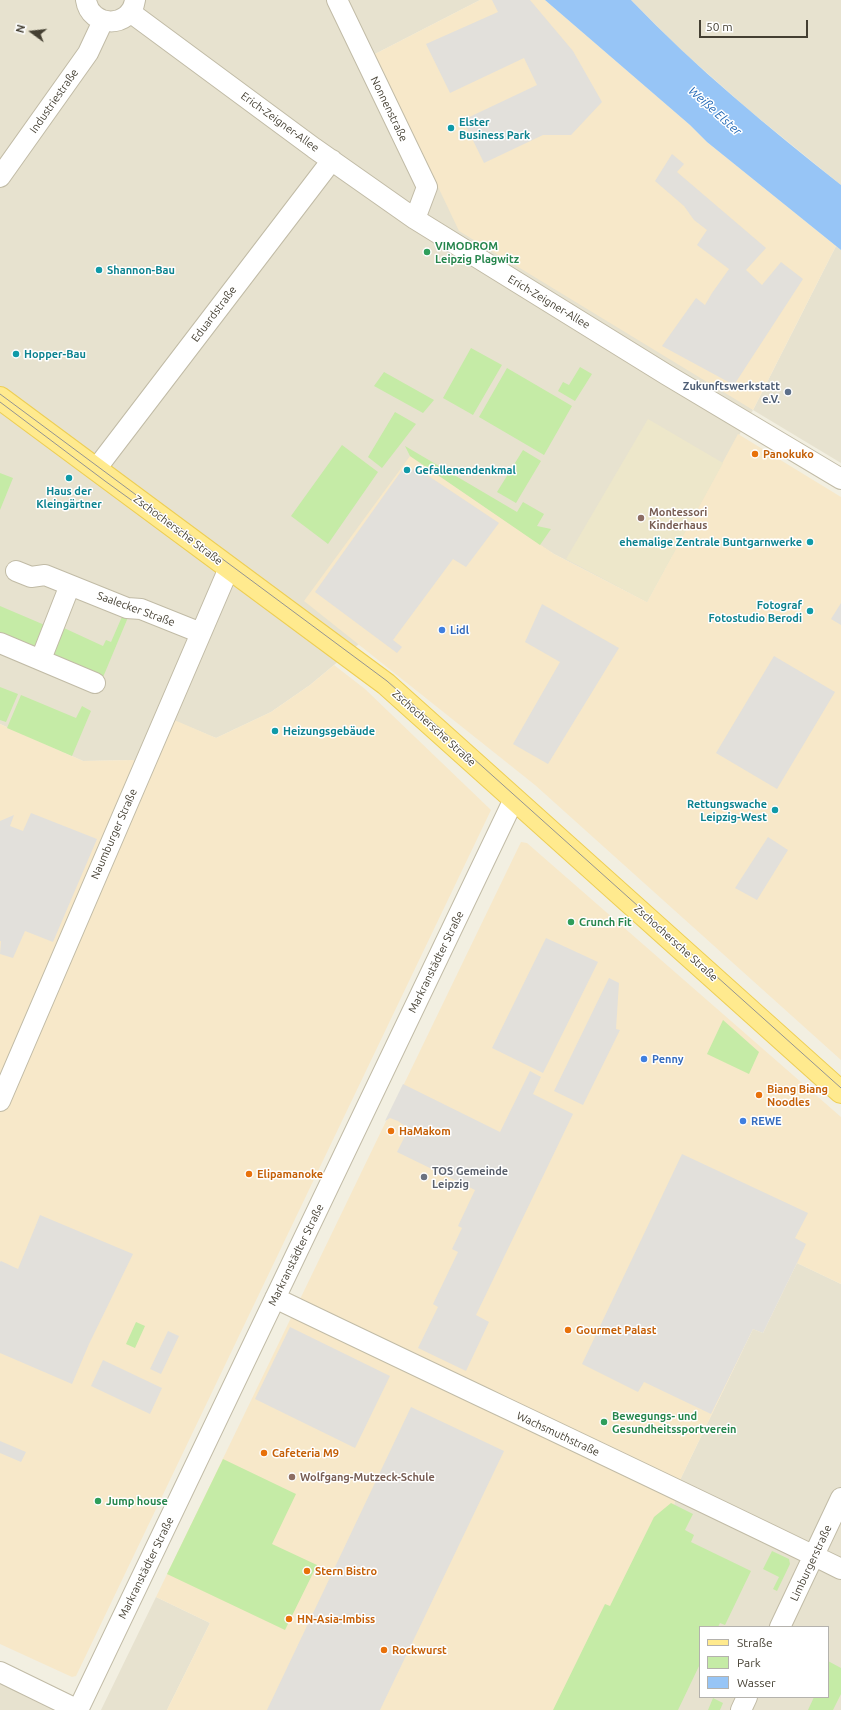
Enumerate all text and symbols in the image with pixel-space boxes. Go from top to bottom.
north arrow [12,12,52,52]
scale bar [701,12,810,38]
text: 50 m [706,20,733,33]
text: N [14,23,27,34]
street label: Industriestraße [27,66,81,136]
street label: Nonnenstraße [368,74,410,144]
water label: Weiße Elster [686,84,744,138]
street label: Erich-Zeigner-Allee [238,89,322,155]
place label: Elster Business Park [459,115,530,141]
marker: Elster Business Park [446,123,456,133]
place label: VIMODROM Leipzig Plagwitz [435,239,519,265]
marker: VIMODROM Leipzig Plagwitz [422,247,432,257]
place label: Shannon-Bau [107,263,175,277]
marker: Shannon-Bau [94,265,104,275]
street label: Erich-Zeigner-Allee [506,272,592,332]
street label: Eduardstraße [189,283,239,345]
place label: Hopper-Bau [24,347,86,361]
marker: Hopper-Bau [11,349,21,359]
place label: Zukunftswerkstatt e.V. [683,379,780,405]
marker: Zukunftswerkstatt e.V. [783,387,793,397]
place label: Panokuko [763,447,814,461]
marker: Panokuko [750,449,760,459]
place label: Gefallenendenkmal [415,463,516,477]
marker: Gefallenendenkmal [402,465,412,475]
marker: Haus der Kleingärtner [64,473,74,483]
place label: Haus der Kleingärtner [36,484,102,510]
street label: Zschochersche Straße [131,492,225,568]
place label: Montessori Kinderhaus [649,505,707,531]
marker: Montessori Kinderhaus [636,513,646,523]
place label: ehemalige Zentrale Buntgarnwerke [619,535,802,549]
marker: ehemalige Zentrale Buntgarnwerke [805,537,815,547]
street label: Saalecker Straße [95,589,177,629]
place label: Fotograf Fotostudio Berodi [709,598,802,624]
marker: Fotograf Fotostudio Berodi [805,606,815,616]
place label: Lidl [450,623,469,637]
marker: Lidl [437,625,447,635]
street label: Zschochersche Straße [390,687,478,769]
place label: Heizungsgebäude [283,724,375,738]
marker: Heizungsgebäude [270,726,280,736]
street label: Naumburger Straße [88,787,140,881]
place label: Rettungswache Leipzig-West [687,797,767,823]
marker: Rettungswache Leipzig-West [770,805,780,815]
street label: Zschochersche Straße [632,902,720,984]
street label: Markranstädter Straße [406,909,466,1015]
place label: Crunch Fit [579,915,632,929]
marker: Crunch Fit [566,917,576,927]
place label: Penny [652,1052,684,1066]
marker: Penny [639,1054,649,1064]
place label: Biang Biang Noodles [767,1082,828,1108]
marker: Biang Biang Noodles [754,1090,764,1100]
place label: REWE [751,1114,782,1128]
marker: REWE [738,1116,748,1126]
place label: HaMakom [399,1124,451,1138]
marker: HaMakom [386,1126,396,1136]
place label: TOS Gemeinde Leipzig [432,1164,508,1190]
place label: Elipamanoke [257,1167,323,1181]
marker: Elipamanoke [244,1169,254,1179]
marker: TOS Gemeinde Leipzig [419,1172,429,1182]
street label: Markranstädter Straße [266,1202,326,1308]
place label: Gourmet Palast [576,1323,656,1337]
marker: Gourmet Palast [563,1325,573,1335]
street label: Wachsmuthstraße [515,1409,601,1459]
place label: Bewegungs- und Gesundheitssportverein [612,1409,736,1435]
marker: Bewegungs- und Gesundheitssportverein [599,1417,609,1427]
place label: Cafeteria M9 [272,1446,339,1460]
marker: Cafeteria M9 [259,1448,269,1458]
place label: Wolfgang-Mutzeck-Schule [300,1470,435,1484]
marker: Wolfgang-Mutzeck-Schule [287,1472,297,1482]
place label: Jump house [106,1494,168,1508]
marker: Jump house [93,1496,103,1506]
street label: Markranstädter Straße [116,1515,176,1621]
street label: Limburgerstraße [788,1523,834,1603]
place label: Stern Bistro [315,1564,377,1578]
marker: Stern Bistro [302,1566,312,1576]
place label: HN-Asia-Imbiss [297,1612,375,1626]
marker: HN-Asia-Imbiss [284,1614,294,1624]
legend [699,1626,829,1698]
text: Straße [737,1636,773,1649]
place label: Rockwurst [392,1643,447,1657]
marker: Rockwurst [379,1645,389,1655]
text: Park [737,1656,761,1669]
text: Wasser [737,1676,776,1689]

